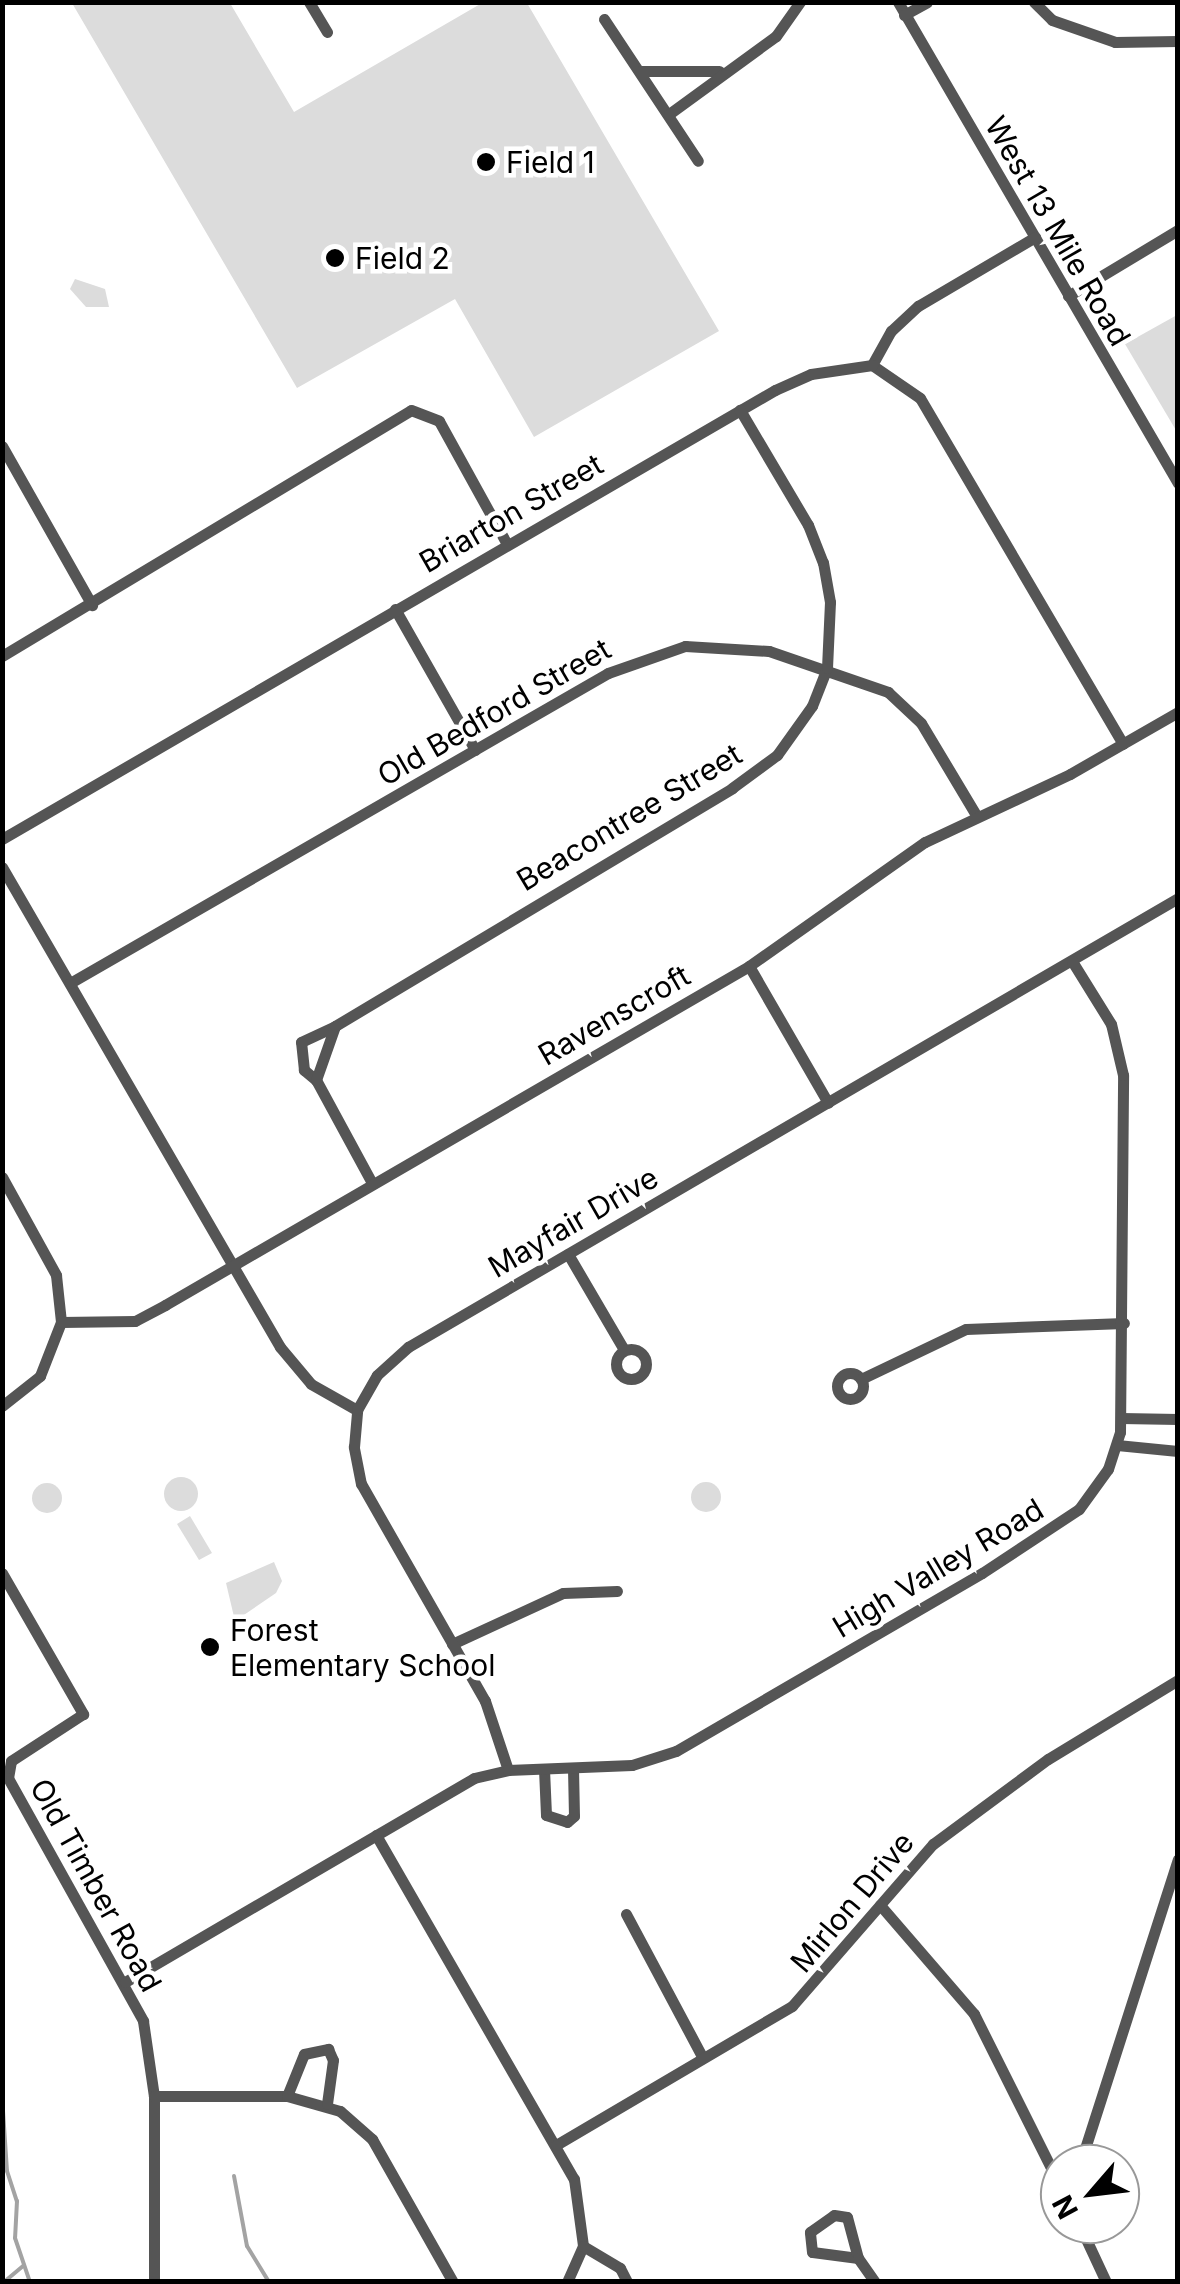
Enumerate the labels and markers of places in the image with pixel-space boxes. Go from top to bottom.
place label: Field 1 [506,144,595,180]
marker: Field 1 [475,151,497,173]
place label: Field 2 [355,240,450,276]
marker: Field 2 [324,247,346,269]
place label: Forest Elementary School [230,1612,496,1682]
marker: Forest Elementary School [199,1636,221,1658]

